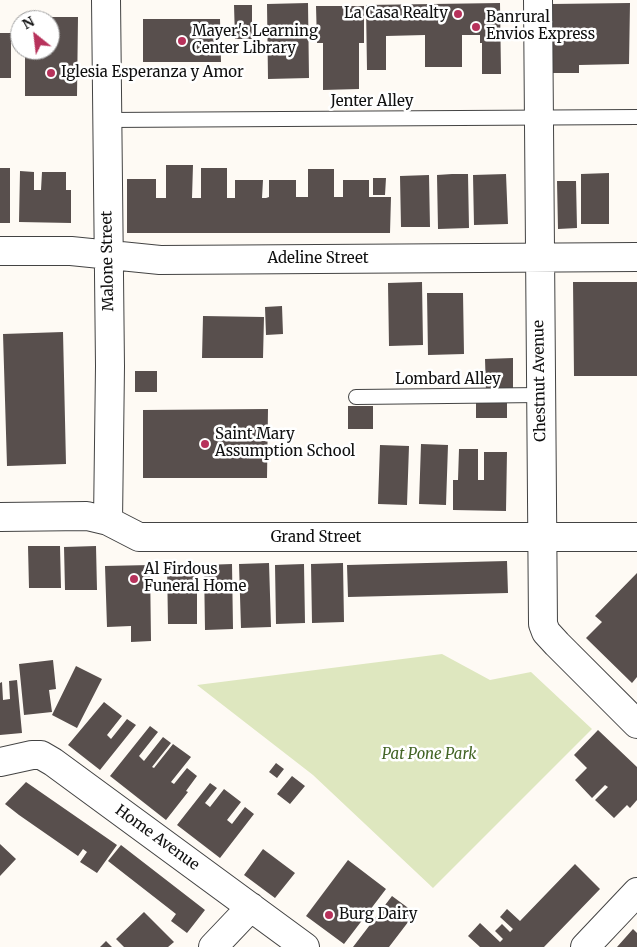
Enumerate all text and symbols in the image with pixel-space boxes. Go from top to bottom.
place label: La Casa Realty [344,5,448,23]
marker: La Casa Realty [452,8,464,20]
place label: Banrural Envios Express [486,9,595,44]
north arrow [10,10,60,60]
text: N [19,12,37,33]
marker: Banrural Envios Express [470,21,482,33]
place label: Mayer's Learning Center Library [192,23,318,58]
marker: Mayer's Learning Center Library [176,35,188,47]
place label: Iglesia Esperanza y Amor [61,64,244,82]
marker: Iglesia Esperanza y Amor [45,67,57,79]
street label: Jenter Alley [331,93,413,111]
street label: Malone Street [98,211,118,311]
street label: Adeline Street [267,250,369,268]
street label: Chestnut Avenue [530,320,550,442]
street label: Lombard Alley [395,371,501,389]
place label: Saint Mary Assumption School [215,426,355,461]
marker: Saint Mary Assumption School [199,438,211,450]
street label: Grand Street [271,529,361,547]
place label: Al Firdous Funeral Home [144,561,246,596]
marker: Al Firdous Funeral Home [128,573,140,585]
park label: Pat Pone Park [382,746,476,764]
street label: Home Avenue [111,801,203,875]
place label: Burg Dairy [339,906,417,924]
marker: Burg Dairy [323,909,335,921]

